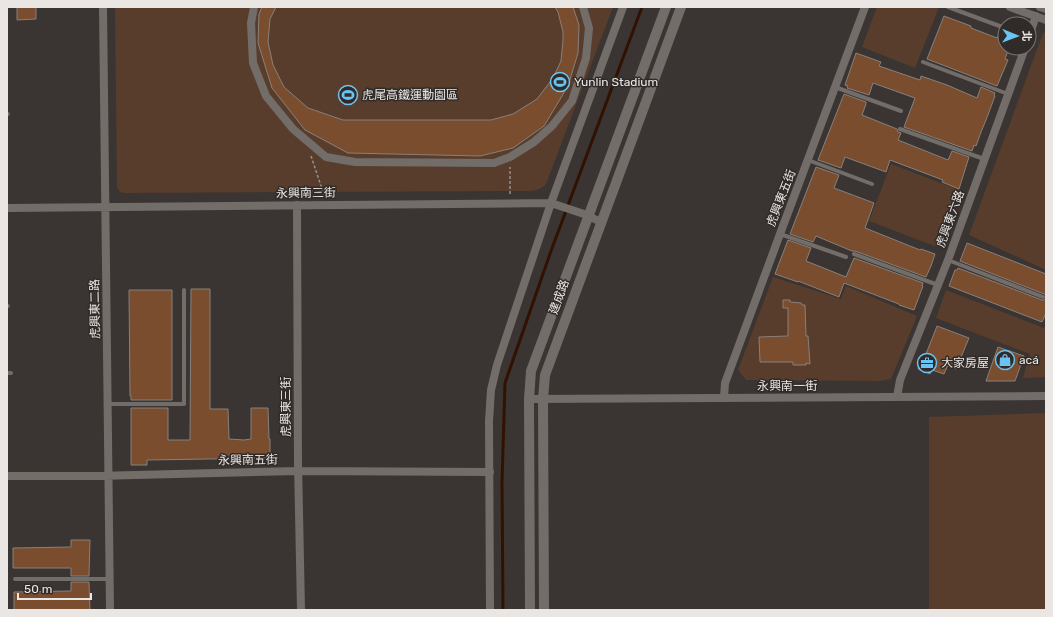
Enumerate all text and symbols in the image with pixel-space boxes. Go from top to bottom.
north arrow [997,16,1037,56]
text: 北 [1020,31,1033,42]
sports icon: Yunlin Stadium [549,71,571,93]
place label: Yunlin Stadium [574,75,658,89]
sports icon: 虎尾高鐵運動園區 [337,84,359,106]
place label: 虎尾高鐵運動園區 [362,88,458,102]
street label: 虎興東五街 [764,167,798,229]
street label: 永興南三街 [276,185,336,201]
street label: 虎興東六路 [933,188,967,250]
street label: 建成路 [546,278,572,316]
street label: 虎興東二路 [87,279,103,339]
shop icon: acá [994,349,1016,371]
office icon: 大家房屋 [916,352,938,374]
place label: acá [1019,353,1039,367]
place label: 大家房屋 [941,356,989,370]
street label: 虎興東三街 [279,377,293,437]
street label: 永興南一街 [757,379,817,393]
street label: 永興南五街 [218,452,278,468]
scale bar [18,575,91,601]
text: 50 m [24,582,52,596]

